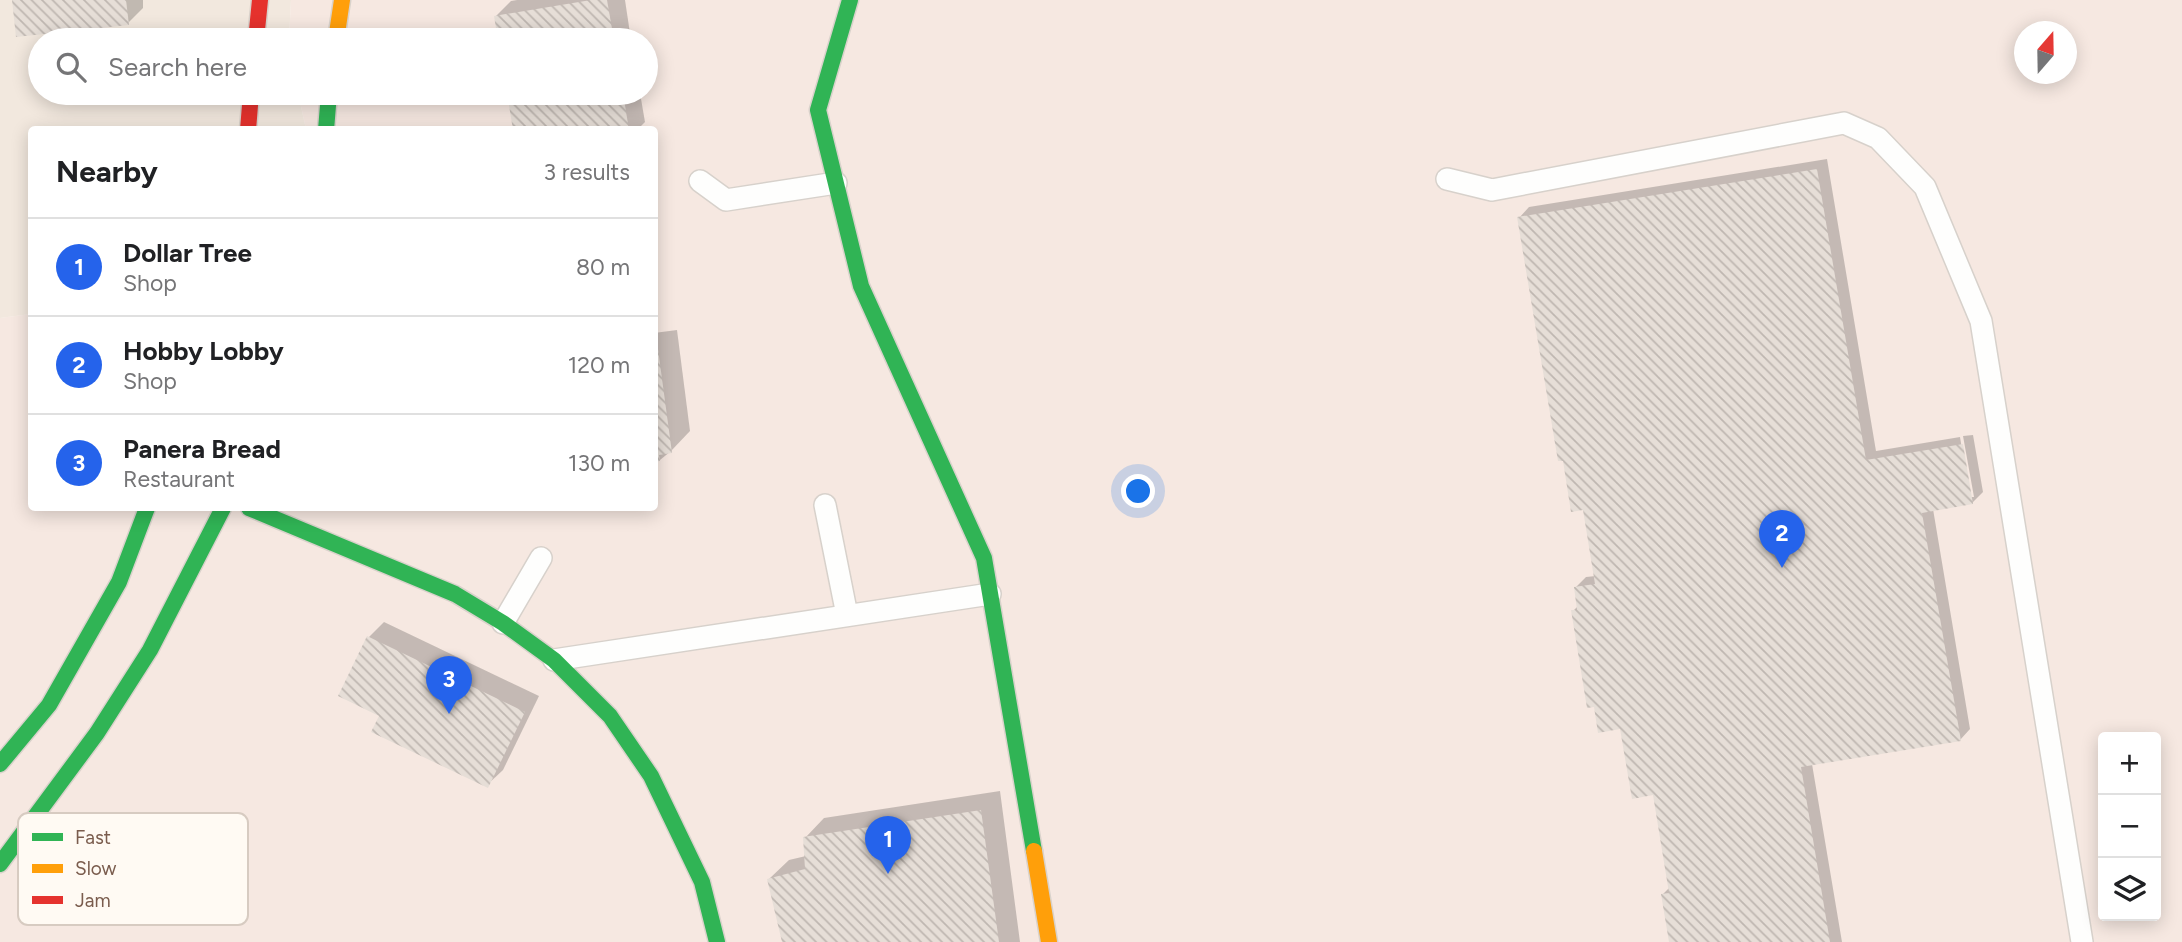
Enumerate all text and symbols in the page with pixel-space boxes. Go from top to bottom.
north arrow [2014,21,2077,84]
search box [28,28,658,105]
icon: search [52,48,90,86]
text: Search here [108,51,247,83]
text: Nearby [56,153,158,190]
text: 3 results [543,158,630,186]
text: Dollar Tree [123,237,252,269]
text: 1 [74,253,84,281]
text: 80 m [576,253,630,281]
text: Shop [123,269,177,297]
text: Hobby Lobby [123,335,284,367]
text: 2 [72,351,86,379]
text: 120 m [568,351,630,379]
text: Shop [123,367,177,395]
text: Panera Bread [123,433,281,465]
text: 3 [73,449,85,477]
text: 130 m [568,449,630,477]
text: Restaurant [123,465,235,493]
your location [1121,474,1155,508]
pin: 2 [1759,510,1805,568]
pin: 3 [426,656,472,714]
map controls [2098,732,2161,921]
button: + [2098,732,2161,795]
button: − [2098,795,2161,858]
legend [18,813,248,925]
pin: 1 [865,816,911,874]
text: Fast [75,826,111,849]
text: Slow [75,857,117,880]
button: layers [2098,858,2161,921]
text: Jam [75,889,111,912]

